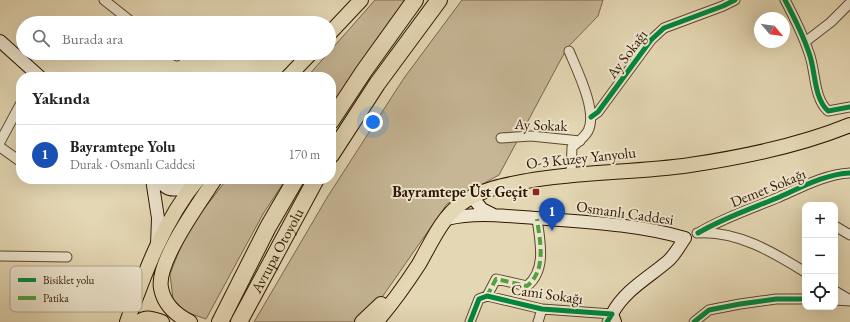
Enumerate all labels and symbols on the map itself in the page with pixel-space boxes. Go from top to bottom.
north arrow [754,12,790,48]
street label: Ay Sokağı [601,25,651,83]
your location [363,112,383,132]
street label: Ay Sokak [513,114,569,135]
street label: O-3 Kuzey Yanyolu [525,142,637,173]
street label: Demet Sokağı [727,164,809,211]
place label: Bayramtepe Üst Geçit [392,182,528,201]
marker: Bayramtepe Üst Geçit [531,187,541,197]
street label: Osmanlı Caddesi [575,196,675,229]
pin: 1 [539,198,565,231]
street label: Avrupa Otoyolu [246,205,308,297]
legend [10,266,142,312]
text: Bisiklet yolu [43,273,95,287]
street label: Cami Sokağı [510,279,585,308]
text: Patika [43,291,69,305]

